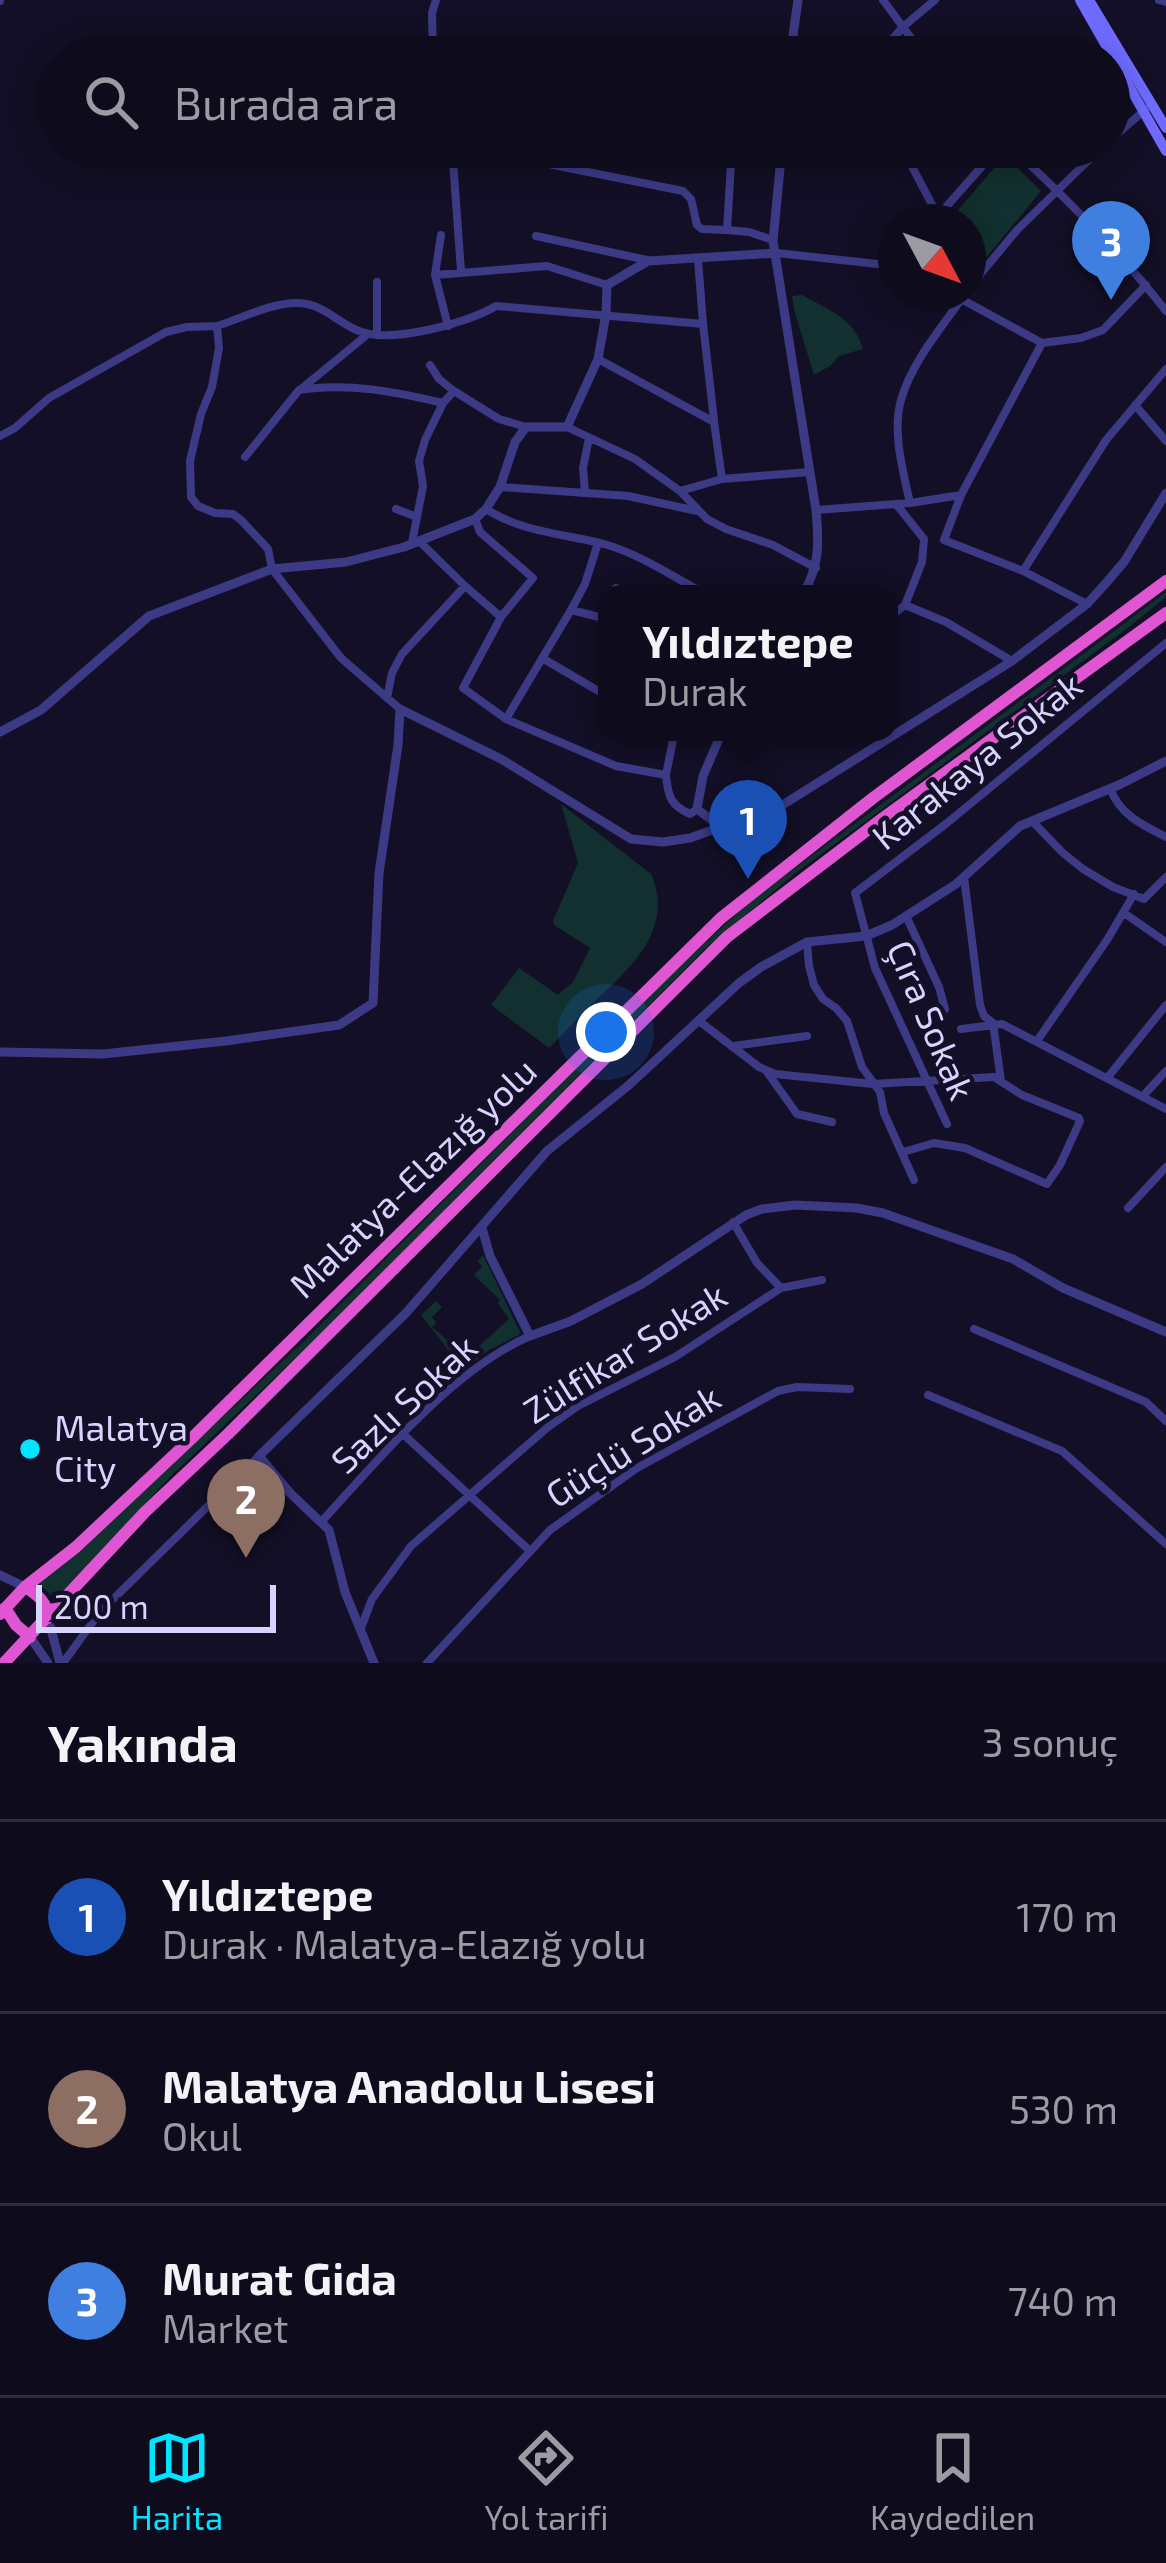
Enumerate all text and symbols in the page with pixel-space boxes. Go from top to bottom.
search box [36,36,1130,168]
icon: search [78,69,144,135]
text: Burada ara [174,75,398,129]
pin: 3 [1072,201,1150,300]
north arrow [878,204,986,312]
popup [598,585,898,741]
text: Yıldıztepe [642,613,854,667]
street label: Karakaya Sokak [863,662,1089,857]
text: Durak [642,667,747,714]
pin: 1 [709,780,787,879]
street label: Çıra Sokak [878,933,985,1106]
your location [576,1002,636,1062]
street label: Malatya-Elazığ yolu [280,1048,544,1306]
street label: Zülfikar Sokak [515,1272,734,1431]
street label: Sazlı Sokak [321,1325,485,1481]
street label: Güçlü Sokak [537,1374,728,1517]
place label: Malatya City [54,1405,188,1489]
marker: Malatya City [17,1436,43,1462]
pin: 2 [207,1459,285,1558]
scale bar [36,1579,276,1632]
text: 200 m [54,1586,149,1626]
text: Yakında [48,1711,238,1772]
text: 3 sonuç [982,1718,1118,1765]
text: Yıldıztepe [162,1866,373,1920]
text: 1 [79,1893,95,1940]
text: 170 m [1016,1893,1118,1940]
text: Durak · Malatya-Elazığ yolu [162,1920,646,1967]
text: Malatya Anadolu Lisesi [162,2058,656,2112]
text: 2 [76,2085,98,2132]
text: 530 m [1009,2085,1118,2132]
text: Okul [162,2112,242,2159]
text: Murat Gida [162,2250,397,2304]
text: 3 [76,2277,98,2324]
text: 740 m [1008,2277,1118,2324]
text: Market [162,2304,288,2351]
tab: Harita [131,2425,223,2537]
tab: Yol tarifi [484,2425,608,2537]
tab: Kaydedilen [870,2425,1035,2537]

